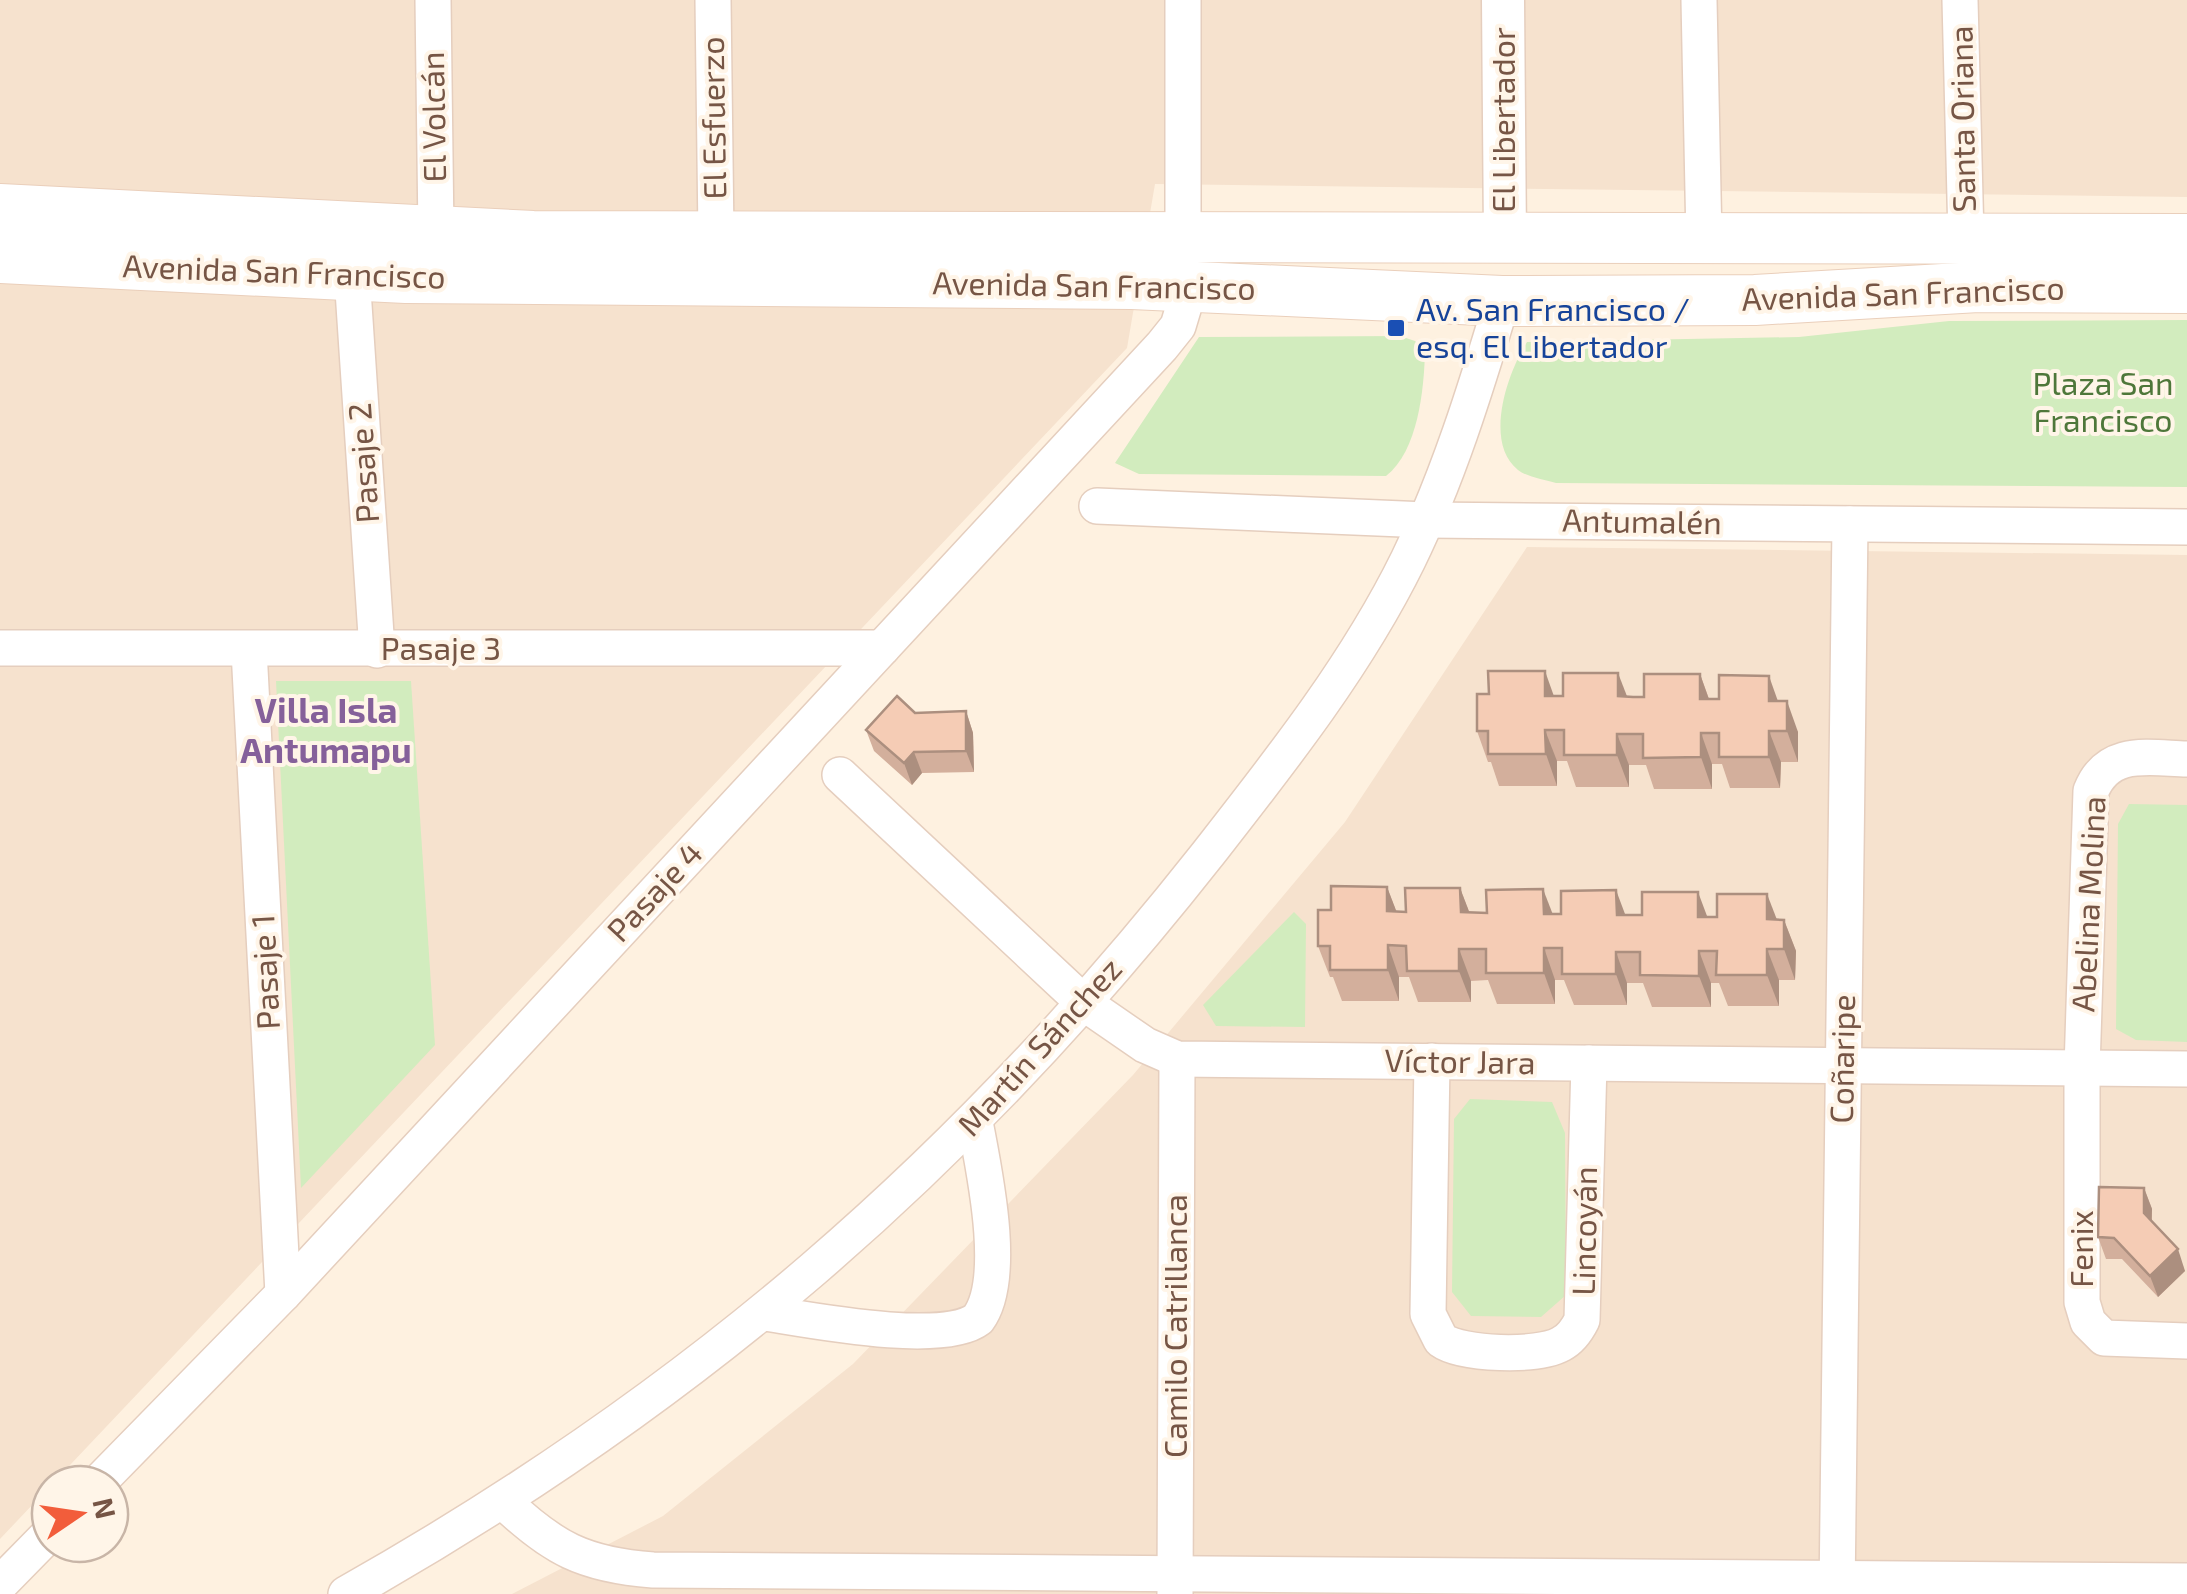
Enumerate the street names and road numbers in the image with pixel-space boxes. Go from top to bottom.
street label: Santa Oriana [1940,25,1982,213]
street label: El Libertador [1483,27,1521,213]
street label: El Esfuerzo [692,36,732,200]
street label: El Volcán [412,51,452,183]
street label: Avenida San Francisco [122,245,446,295]
street label: Avenida San Francisco [932,262,1256,306]
street label: Avenida San Francisco [1741,267,2065,317]
street label: Pasaje 2 [339,402,386,525]
street label: Antumalén [1562,500,1722,540]
street label: Pasaje 3 [381,628,501,667]
street label: Abelina Molina [2062,795,2112,1013]
street label: Pasaje 4 [598,833,710,949]
street label: Pasaje 1 [242,914,287,1031]
street label: Martín Sánchez [949,949,1128,1142]
street label: Coñaripe [1821,994,1861,1124]
street label: Víctor Jara [1384,1040,1536,1080]
street label: Lincoyán [1563,1166,1603,1296]
street label: Camilo Catrillanca [1155,1194,1193,1458]
street label: Fenix [2061,1210,2099,1288]

